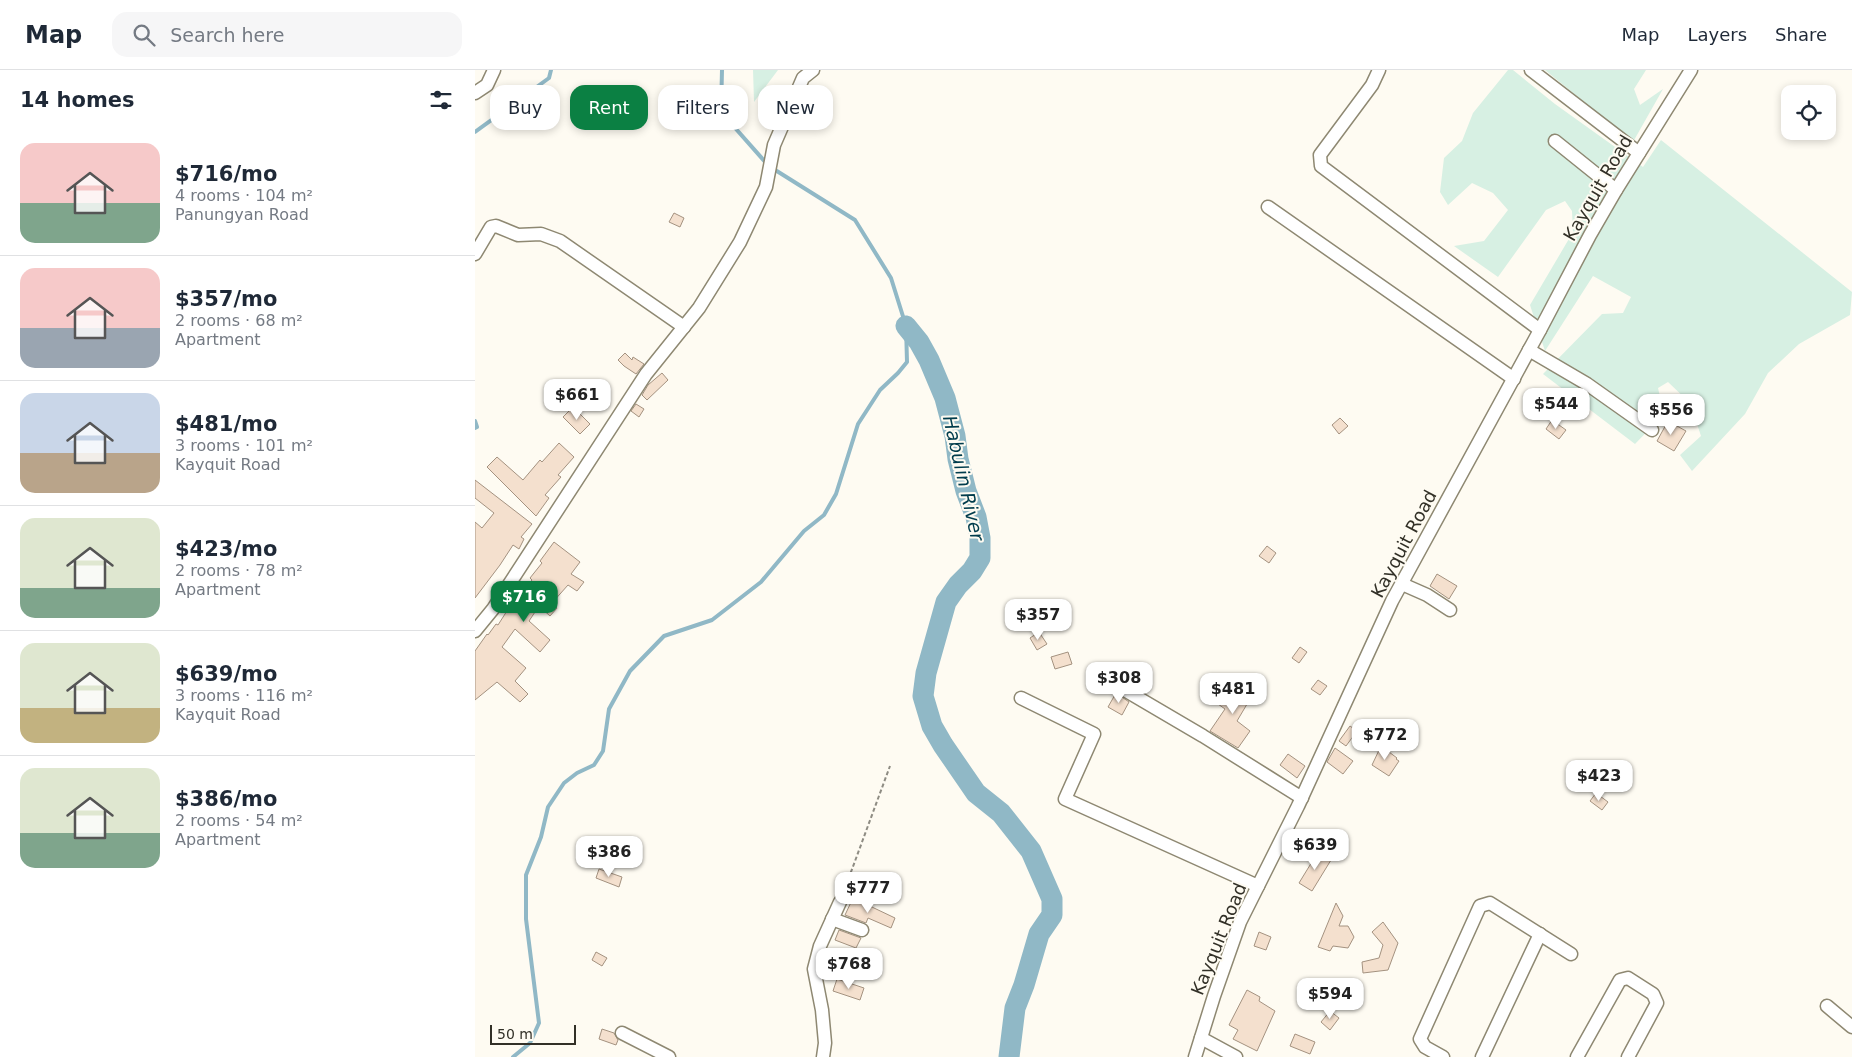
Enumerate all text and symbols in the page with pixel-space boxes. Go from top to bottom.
search box [112,12,462,57]
text: Map [25,21,82,49]
icon: search [130,21,158,49]
text: Search here [170,24,284,46]
text: Map [1621,24,1659,45]
text: Layers [1687,24,1747,45]
text: Share [1775,24,1827,45]
chip: Buy [490,85,560,130]
chip: Rent [570,85,648,130]
chip: Filters [658,85,748,130]
chip: New [758,85,833,130]
map controls [1781,85,1836,140]
button: locate [1781,85,1836,140]
icon: filters [427,86,455,114]
text: 14 homes [20,88,135,112]
street label: Kayquit Road [1559,131,1636,245]
text: $716/mo [175,162,277,186]
icon: home [60,163,120,223]
text: 4 rooms · 104 m² [175,186,313,205]
text: Panungyan Road [175,205,309,224]
text: $357/mo [175,287,277,311]
icon: home [60,288,120,348]
text: 2 rooms · 68 m² [175,311,303,330]
text: Apartment [175,330,261,349]
pin: $661 [547,378,607,421]
text: $661 [555,385,599,404]
pin: $544 [1526,388,1586,430]
text: $544 [1534,394,1578,413]
pin: $556 [1641,394,1701,436]
text: $556 [1649,400,1693,419]
text: $481/mo [175,412,277,436]
icon: home [60,413,120,473]
water label: Habulin River [939,413,989,544]
text: 3 rooms · 101 m² [175,436,313,455]
text: Kayquit Road [175,455,281,474]
street label: Kayquit Road [1366,486,1441,601]
text: $423/mo [175,537,277,561]
icon: home [60,538,120,598]
text: 2 rooms · 78 m² [175,561,303,580]
text: Apartment [175,580,261,599]
pin: $716 [494,580,554,623]
text: $716 [502,587,546,606]
pin: $357 [1008,598,1068,641]
text: $357 [1016,605,1060,624]
text: $639/mo [175,662,277,686]
pin: $308 [1089,662,1149,704]
icon: home [60,663,120,723]
text: $308 [1097,668,1141,687]
pin: $481 [1203,672,1263,715]
text: $481 [1211,679,1255,698]
text: 3 rooms · 116 m² [175,686,313,705]
text: Kayquit Road [175,705,281,724]
pin: $772 [1355,718,1415,761]
text: $772 [1363,725,1407,744]
pin: $423 [1569,760,1629,802]
text: $423 [1577,766,1621,785]
text: $386/mo [175,787,277,811]
icon: home [60,788,120,848]
text: 2 rooms · 54 m² [175,811,303,830]
pin: $639 [1285,828,1345,871]
text: Apartment [175,830,261,849]
text: $639 [1293,835,1337,854]
pin: $386 [579,836,639,878]
text: $386 [587,842,631,861]
pin: $777 [838,872,898,914]
text: $777 [846,878,890,897]
street label: Kayquit Road [1187,880,1251,998]
pin: $768 [819,948,879,990]
text: $768 [827,954,871,973]
pin: $594 [1300,978,1360,1020]
text: $594 [1308,984,1352,1003]
scale bar [490,1022,576,1045]
text: 50 m [497,1026,533,1042]

